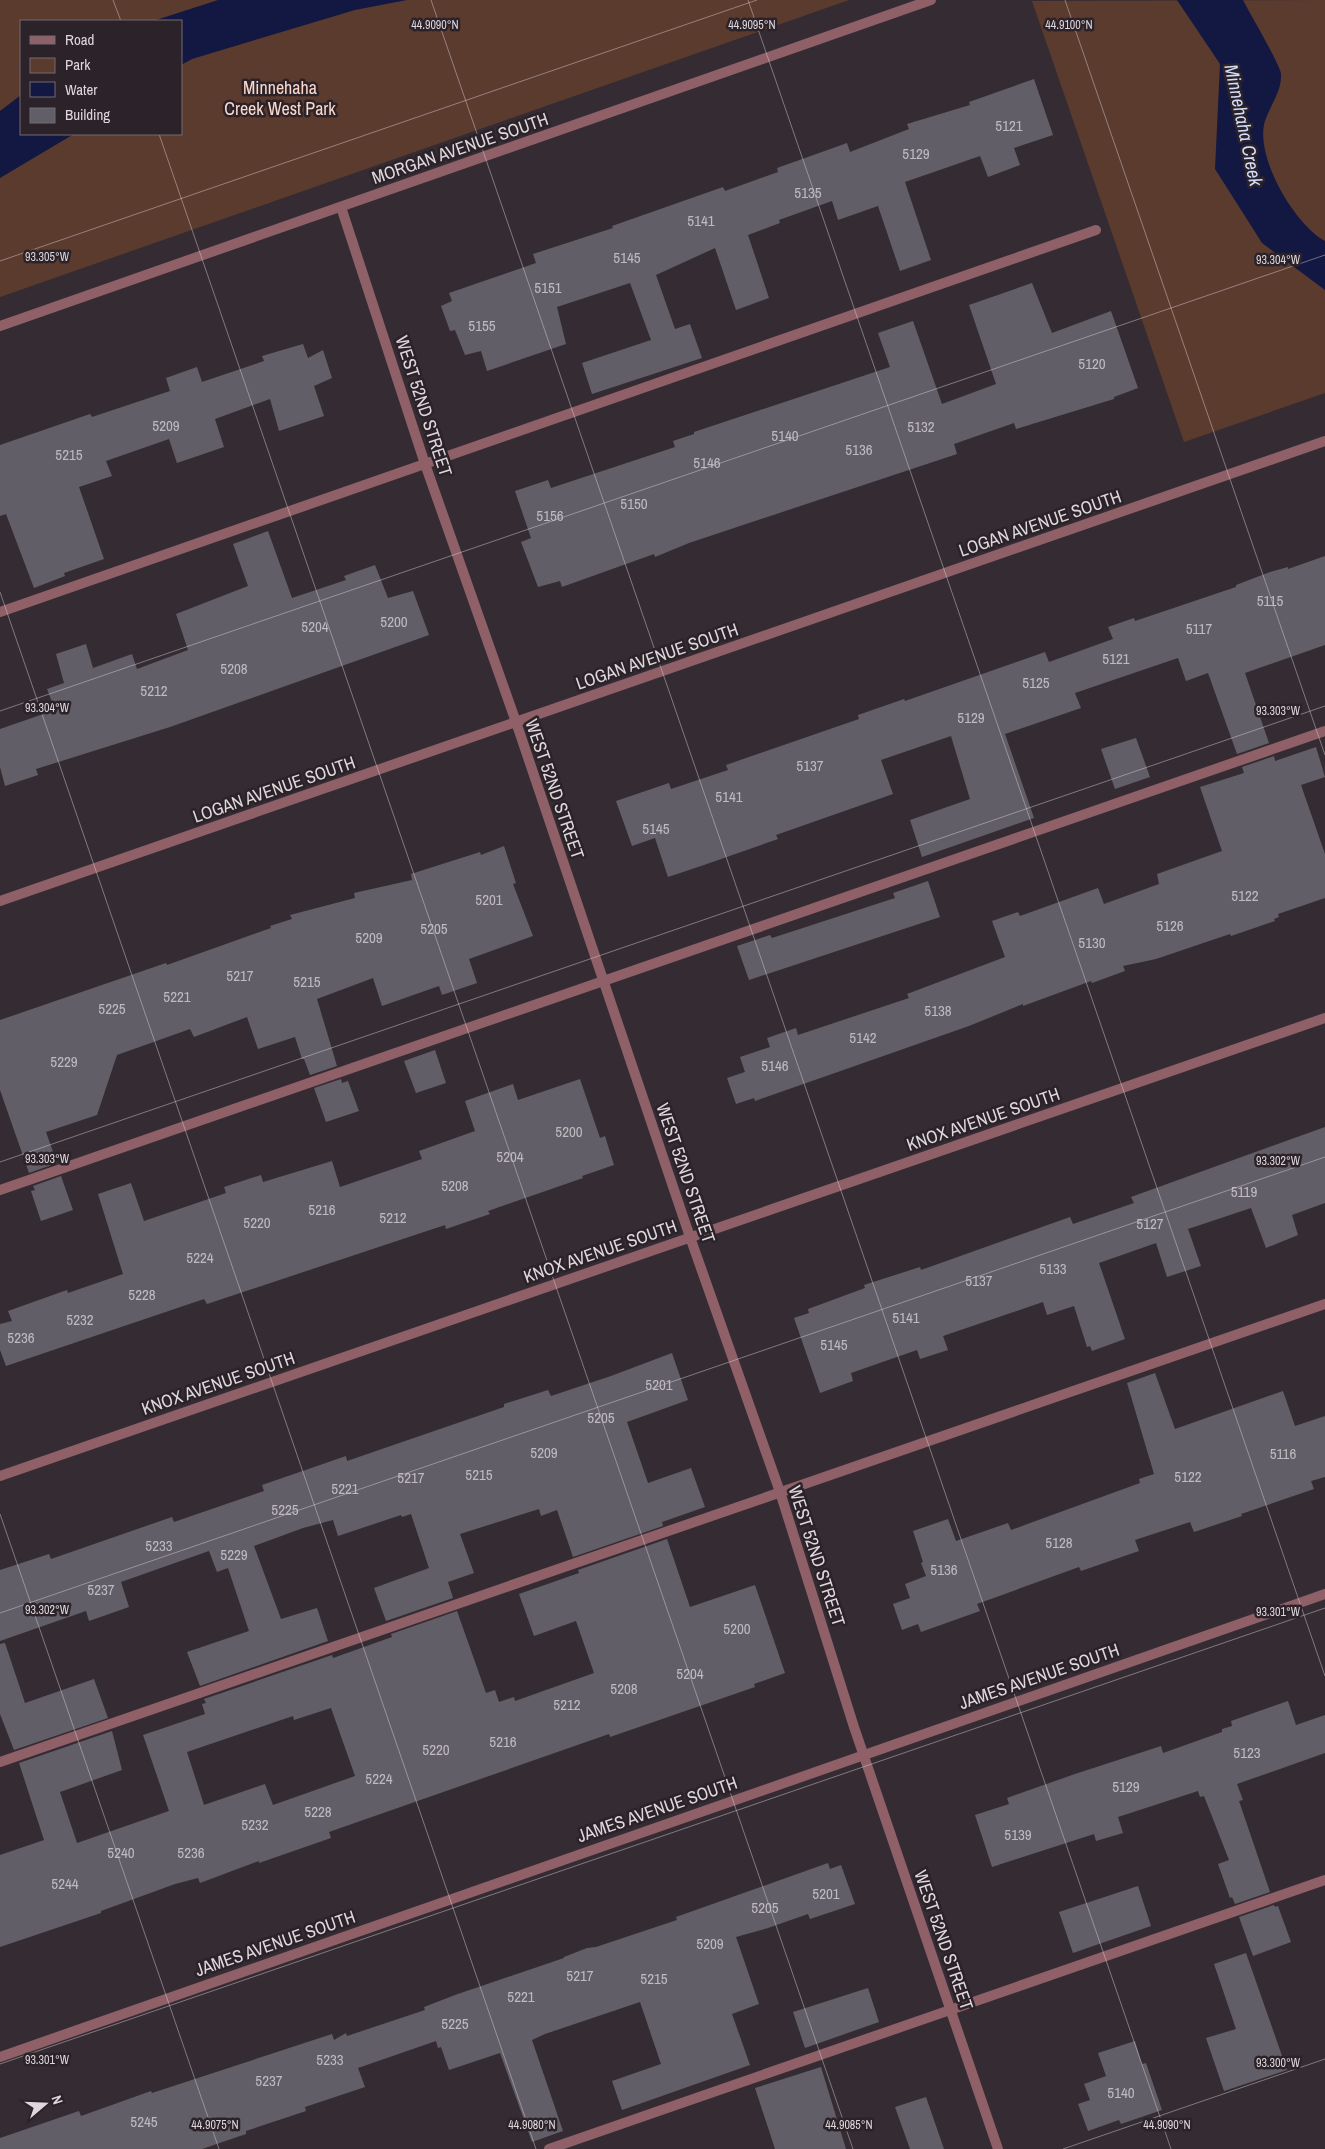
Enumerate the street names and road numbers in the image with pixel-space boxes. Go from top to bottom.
street label: MORGAN AVENUE SOUTH [368,106,552,190]
street label: WEST 52ND STREET [389,332,459,480]
street label: LOGAN AVENUE SOUTH [955,483,1125,563]
street label: LOGAN AVENUE SOUTH [572,616,742,696]
street label: WEST 52ND STREET [519,716,591,862]
street label: LOGAN AVENUE SOUTH [189,749,359,829]
street label: KNOX AVENUE SOUTH [903,1081,1063,1157]
street label: WEST 52ND STREET [650,1100,722,1246]
street label: KNOX AVENUE SOUTH [520,1213,680,1289]
street label: KNOX AVENUE SOUTH [138,1345,298,1421]
street label: WEST 52ND STREET [782,1482,852,1630]
street label: JAMES AVENUE SOUTH [956,1637,1122,1715]
street label: JAMES AVENUE SOUTH [574,1770,740,1848]
street label: WEST 52ND STREET [908,1867,980,2013]
street label: JAMES AVENUE SOUTH [192,1904,358,1982]

